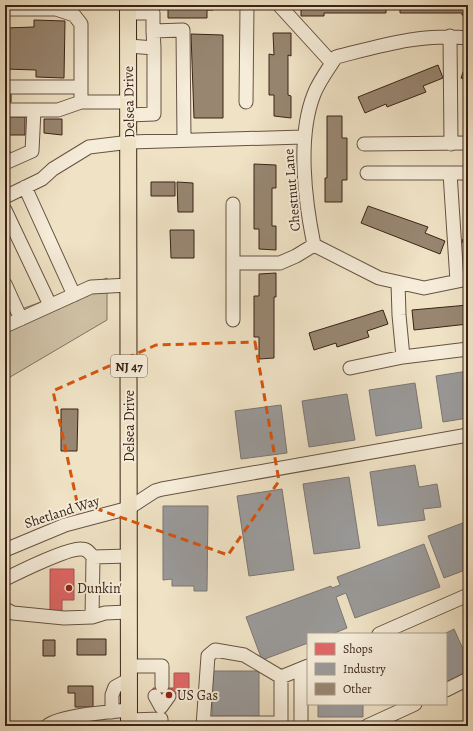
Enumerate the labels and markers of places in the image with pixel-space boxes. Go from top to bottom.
place label: Dunkin' [77,579,122,598]
marker: Dunkin' [64,583,74,593]
place label: US Gas [177,686,218,705]
marker: US Gas [164,690,174,700]

